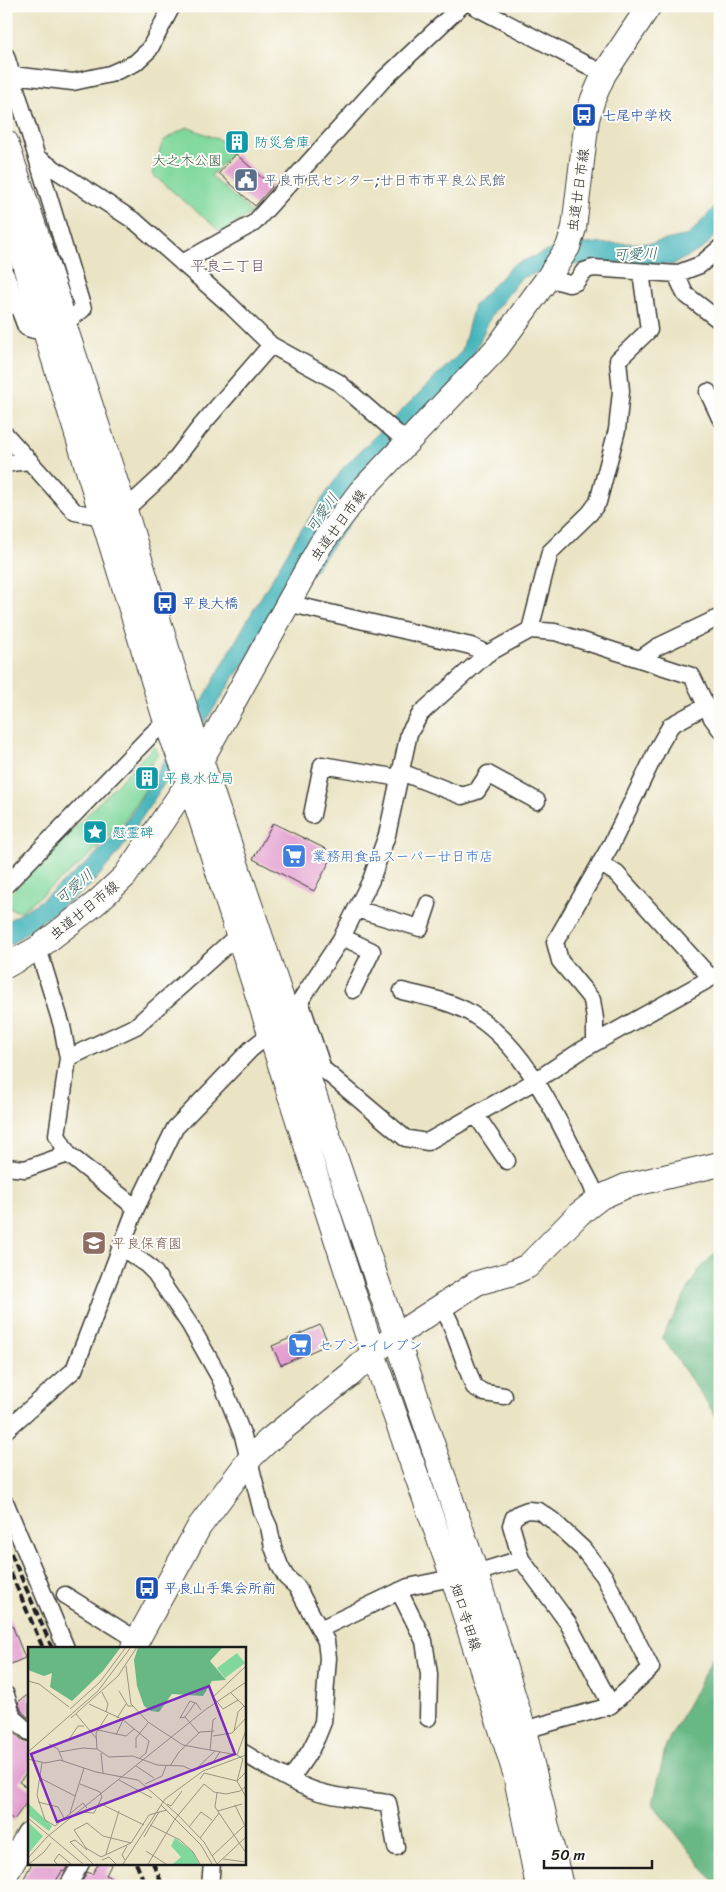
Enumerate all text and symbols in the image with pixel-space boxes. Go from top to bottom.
bus stop icon: 七尾中学校 [571,102,597,128]
place label: 七尾中学校 [602,103,672,128]
building icon: 防災倉庫 [224,129,250,155]
place label: 防災倉庫 [254,130,310,155]
street label: 虫道廿日市線 [560,147,597,233]
park label: 大之木公園 [152,148,222,173]
public building icon: 平良市民センター;廿日市市平良公民館 [233,167,259,193]
place label: 平良市民センター;廿日市市平良公民館 [264,168,506,193]
water label: 可愛川 [612,241,658,267]
district label: 平良二丁目 [190,253,266,279]
street label: 虫道廿日市線 [304,484,373,567]
water label: 可愛川 [298,487,346,539]
bus stop icon: 平良大橋 [152,590,178,616]
place label: 平良大橋 [182,591,238,616]
building icon: 平良水位局 [134,765,160,791]
place label: 平良水位局 [164,766,234,791]
place icon: 慰霊碑 [82,819,108,845]
place label: 慰霊碑 [112,820,154,845]
supermarket icon: 業務用食品スーパー廿日市店 [281,843,307,869]
place label: 業務用食品スーパー廿日市店 [312,844,493,869]
water label: 可愛川 [48,863,100,911]
street label: 虫道廿日市線 [44,874,125,947]
school or university icon: 平良保育園 [81,1230,107,1256]
place label: 平良保育園 [112,1231,182,1256]
supermarket icon: セブン-イレブン [287,1332,313,1358]
place label: セブン-イレブン [318,1333,423,1358]
bus stop icon: 平良山手集会所前 [134,1575,160,1601]
place label: 平良山手集会所前 [164,1576,276,1601]
street label: 畑口寺田線 [443,1580,488,1654]
inset map [28,1647,245,1864]
scale bar [544,1837,651,1869]
text: 50 m [551,1842,586,1868]

